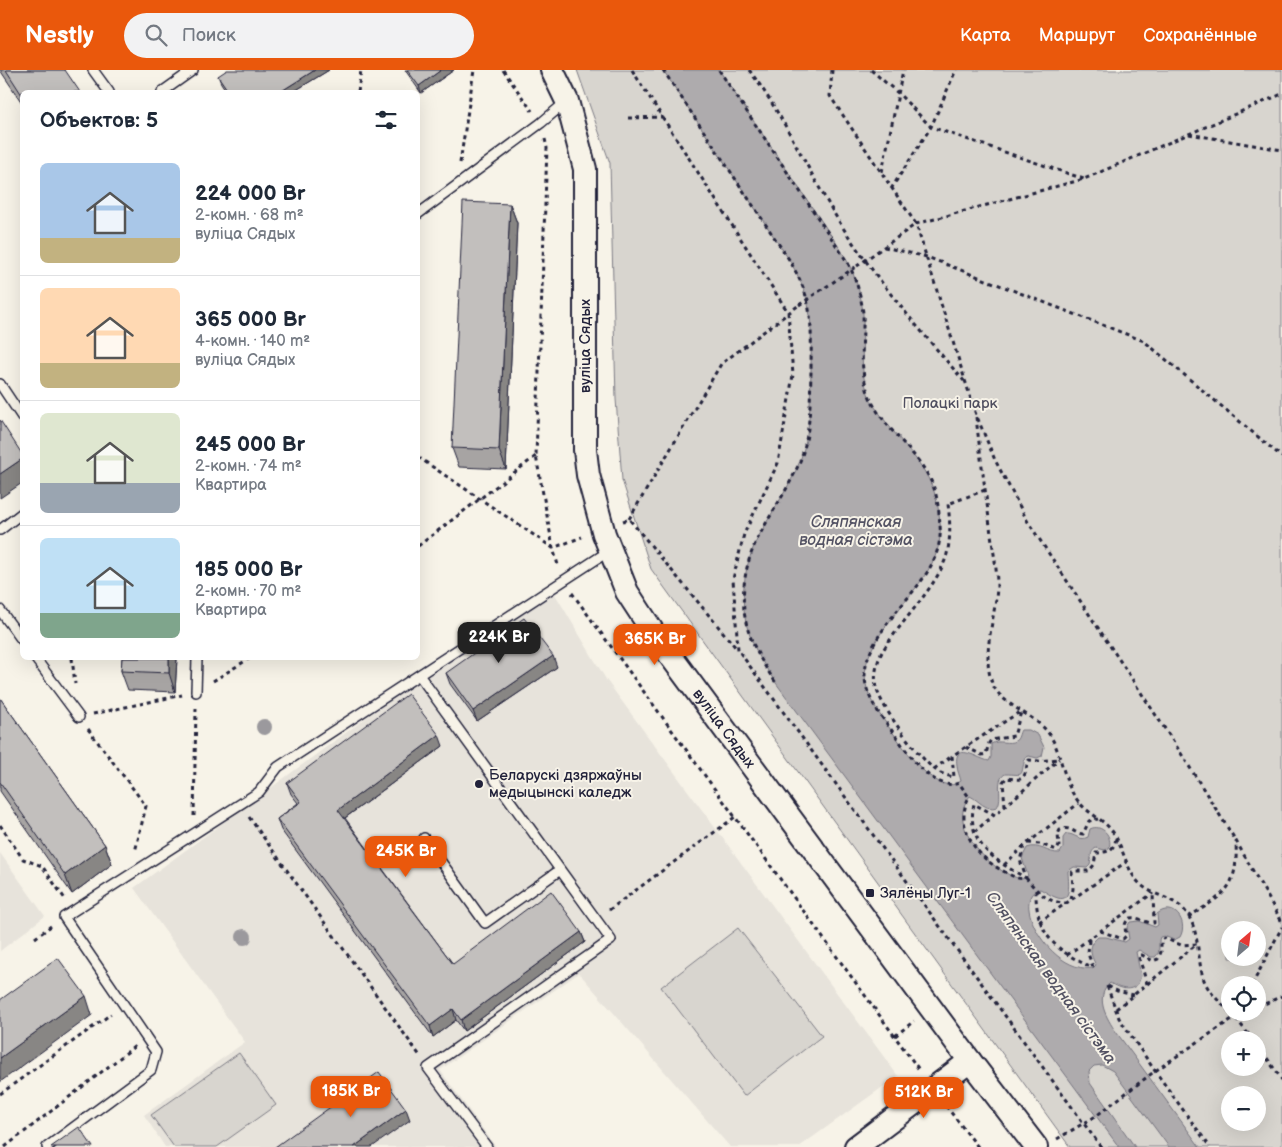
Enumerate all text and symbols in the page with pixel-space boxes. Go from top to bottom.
search box [124,13,474,58]
text: Nestly [25,21,94,50]
icon: search [142,21,170,49]
text: Поиск [182,24,236,47]
text: Карта [960,25,1011,46]
text: Маршрут [1039,25,1115,46]
text: Сохранённые [1143,25,1257,46]
icon: filters [372,106,400,134]
text: Объектов: 5 [40,108,158,133]
text: 224 000 Br [195,181,305,206]
icon: home [80,183,140,243]
text: 2-комн. · 68 m² [195,206,304,225]
text: вуліца Сядых [195,225,295,244]
street label: вуліца Сядых [576,299,595,393]
text: 365 000 Br [195,307,306,332]
icon: home [80,308,140,368]
text: 4-комн. · 140 m² [195,332,310,351]
text: вуліца Сядых [195,351,295,370]
park label: Полацкі парк [903,394,997,413]
text: 245 000 Br [195,432,305,457]
icon: home [80,433,140,493]
text: 2-комн. · 74 m² [195,457,302,476]
text: Квартира [195,476,267,495]
water label: Сляпянская водная сістэма [799,513,913,550]
text: 185 000 Br [195,557,302,582]
icon: home [80,558,140,618]
text: 2-комн. · 70 m² [195,582,301,601]
text: Квартира [195,601,267,620]
pin: 224K Br [453,622,545,664]
pin: 365K Br [609,624,701,666]
text: 224K Br [469,628,529,647]
text: 365K Br [624,630,686,649]
street label: вуліца Сядых [688,685,759,772]
place label: Беларускі дзяржаўны медыцынскі каледж [489,766,642,802]
marker: Беларускі дзяржаўны медыцынскі каледж [473,778,485,790]
pin: 245K Br [360,836,452,878]
text: 245K Br [376,842,436,861]
place label: Зялёны Луг-1 [880,884,971,903]
marker: Зялёны Луг-1 [864,887,876,899]
water label: Сляпянская водная сістэма [982,888,1120,1068]
north arrow [1221,921,1266,966]
map controls [1221,921,1266,1131]
button: locate [1221,976,1266,1021]
button: + [1221,1031,1266,1076]
pin: 185K Br [305,1076,397,1118]
pin: 512K Br [878,1076,970,1119]
text: 185K Br [322,1082,380,1101]
text: 512K Br [895,1083,953,1102]
button: − [1221,1086,1266,1131]

